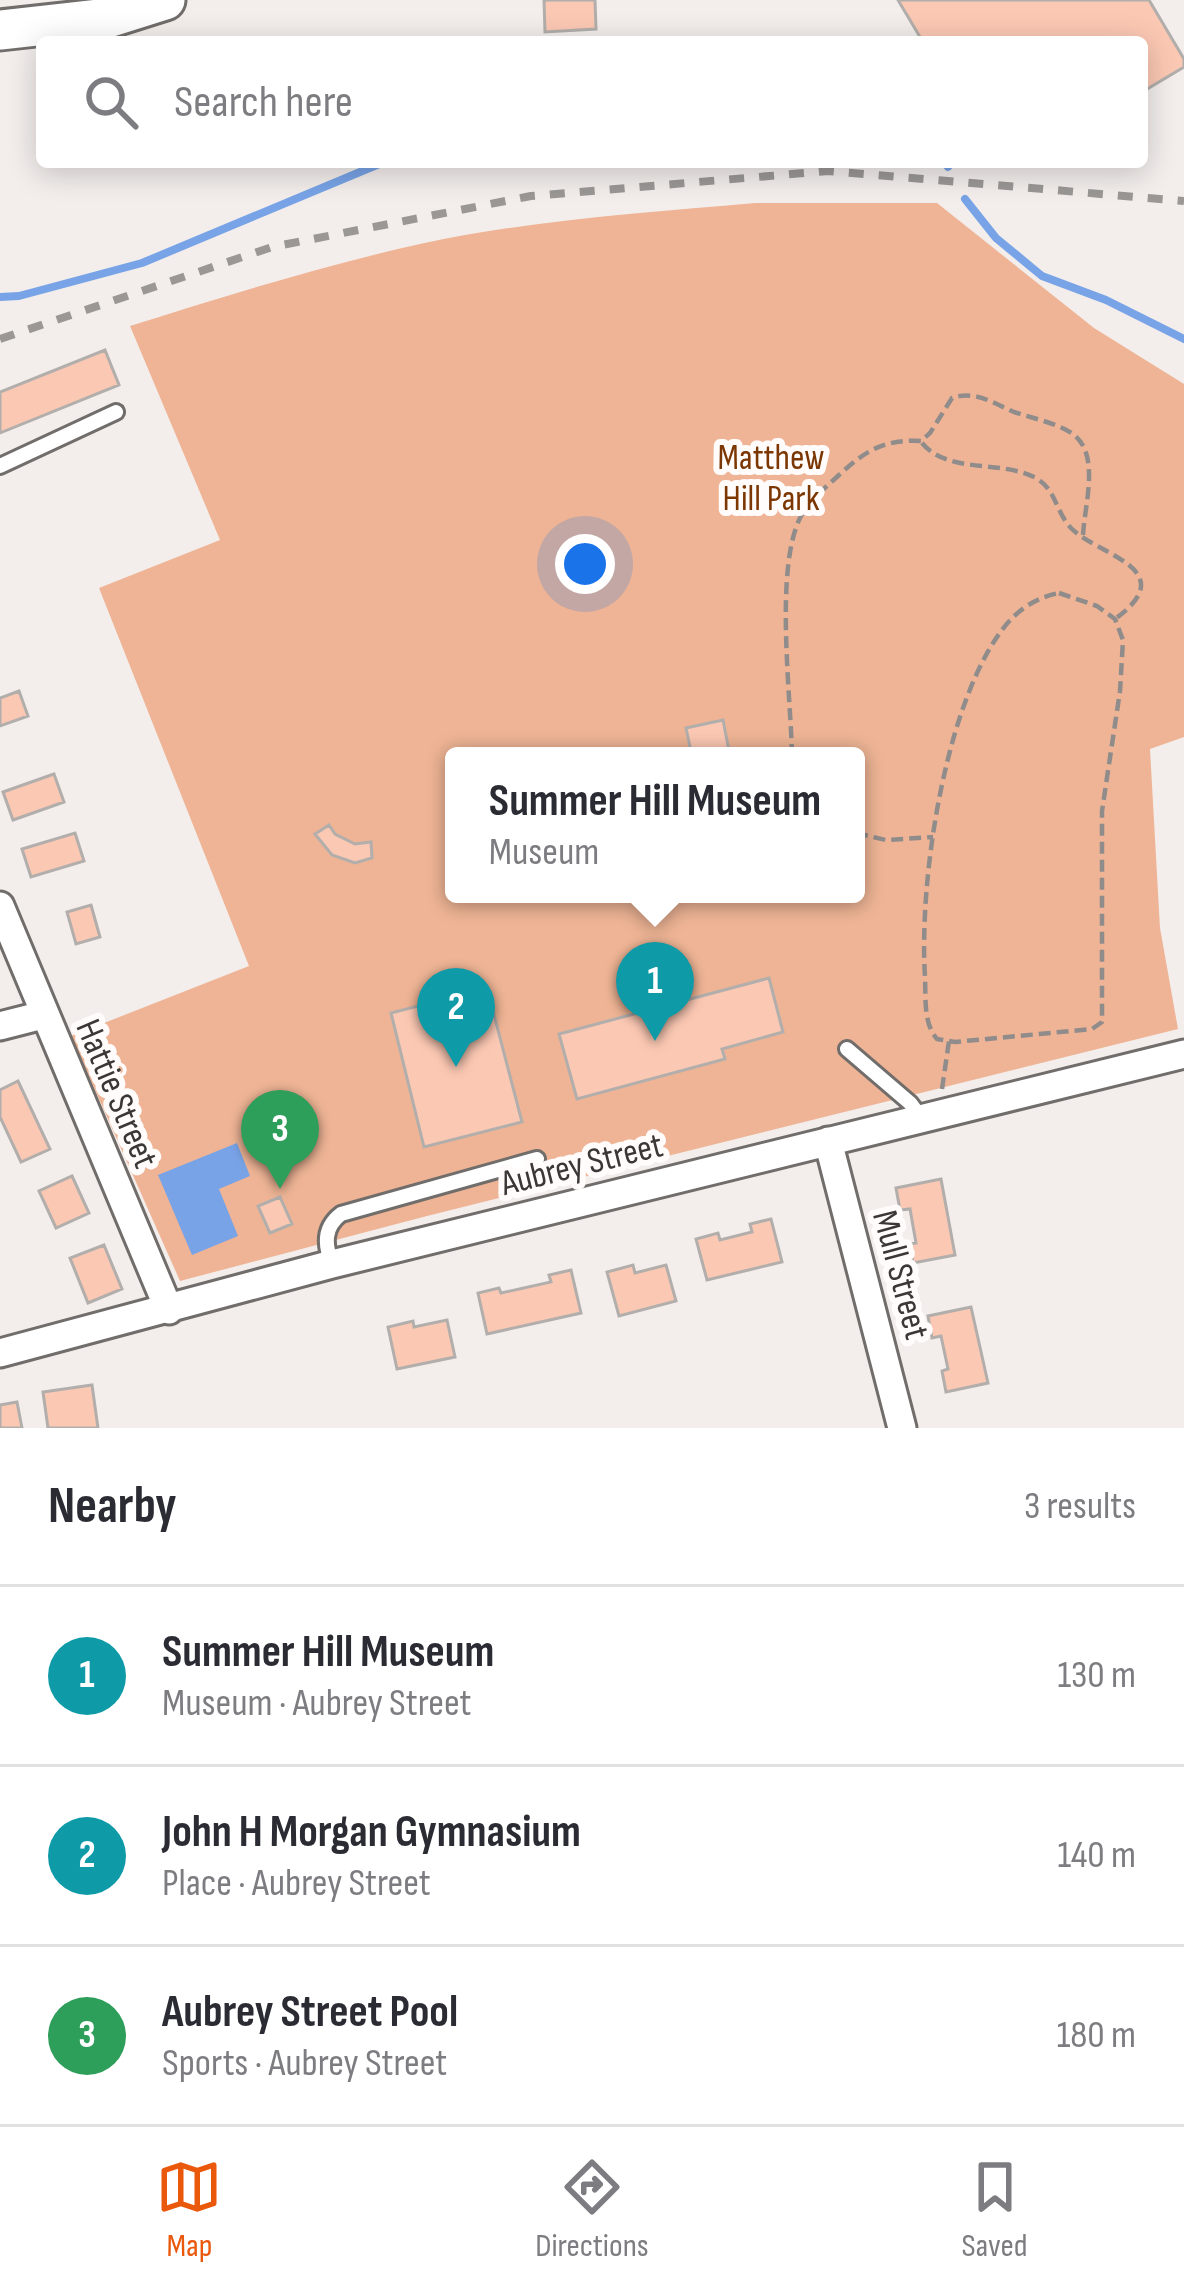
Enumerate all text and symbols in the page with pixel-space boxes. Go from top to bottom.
search box [36,36,1148,168]
icon: search [78,69,144,135]
text: Search here [174,75,353,130]
park label: Matthew Hill Park [717,437,825,521]
your location [555,534,615,594]
popup [445,747,865,903]
text: Summer Hill Museum [489,774,821,829]
text: Museum [489,829,599,876]
pin: 1 [616,942,694,1041]
pin: 2 [417,968,495,1067]
street label: Hattie Street [66,1013,166,1175]
pin: 3 [241,1090,319,1189]
street label: Aubrey Street [496,1124,667,1206]
street label: Mull Street [862,1206,938,1344]
text: Nearby [48,1476,177,1537]
text: 3 results [1024,1483,1136,1530]
text: Summer Hill Museum [162,1625,494,1680]
text: 1 [79,1652,95,1699]
text: 130 m [1057,1652,1136,1699]
text: Museum · Aubrey Street [162,1680,471,1727]
text: John H Morgan Gymnasium [162,1805,581,1860]
text: 2 [78,1832,96,1879]
text: 140 m [1057,1832,1136,1879]
text: Place · Aubrey Street [162,1860,431,1907]
text: Aubrey Street Pool [162,1985,458,2040]
text: 3 [78,2012,96,2059]
text: 180 m [1057,2012,1136,2059]
text: Sports · Aubrey Street [162,2040,447,2087]
tab: Map [156,2154,222,2266]
tab: Directions [535,2154,649,2266]
tab: Saved [961,2154,1028,2266]

